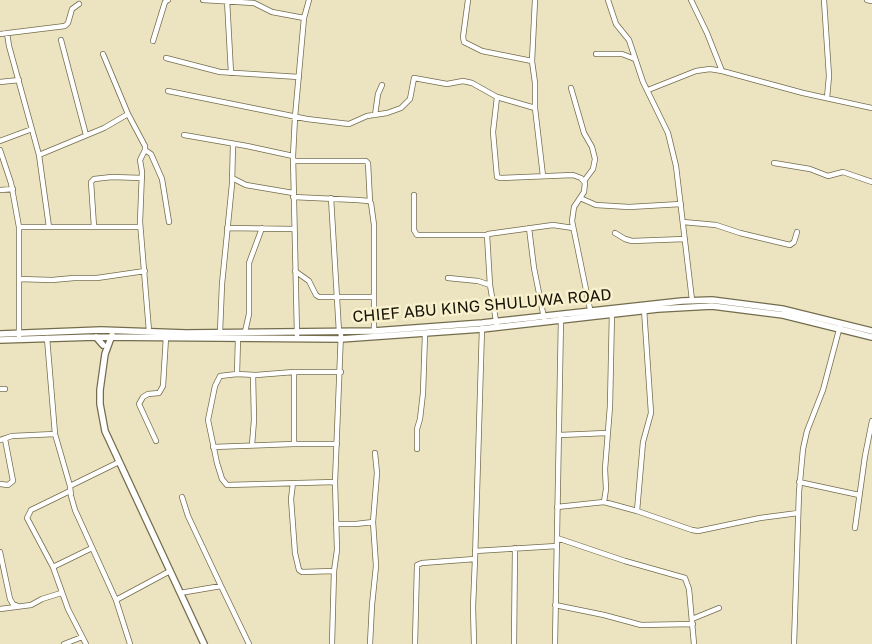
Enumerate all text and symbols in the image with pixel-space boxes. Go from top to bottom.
street label: CHIEF ABU KING SHULUWA ROAD [352,285,612,327]

